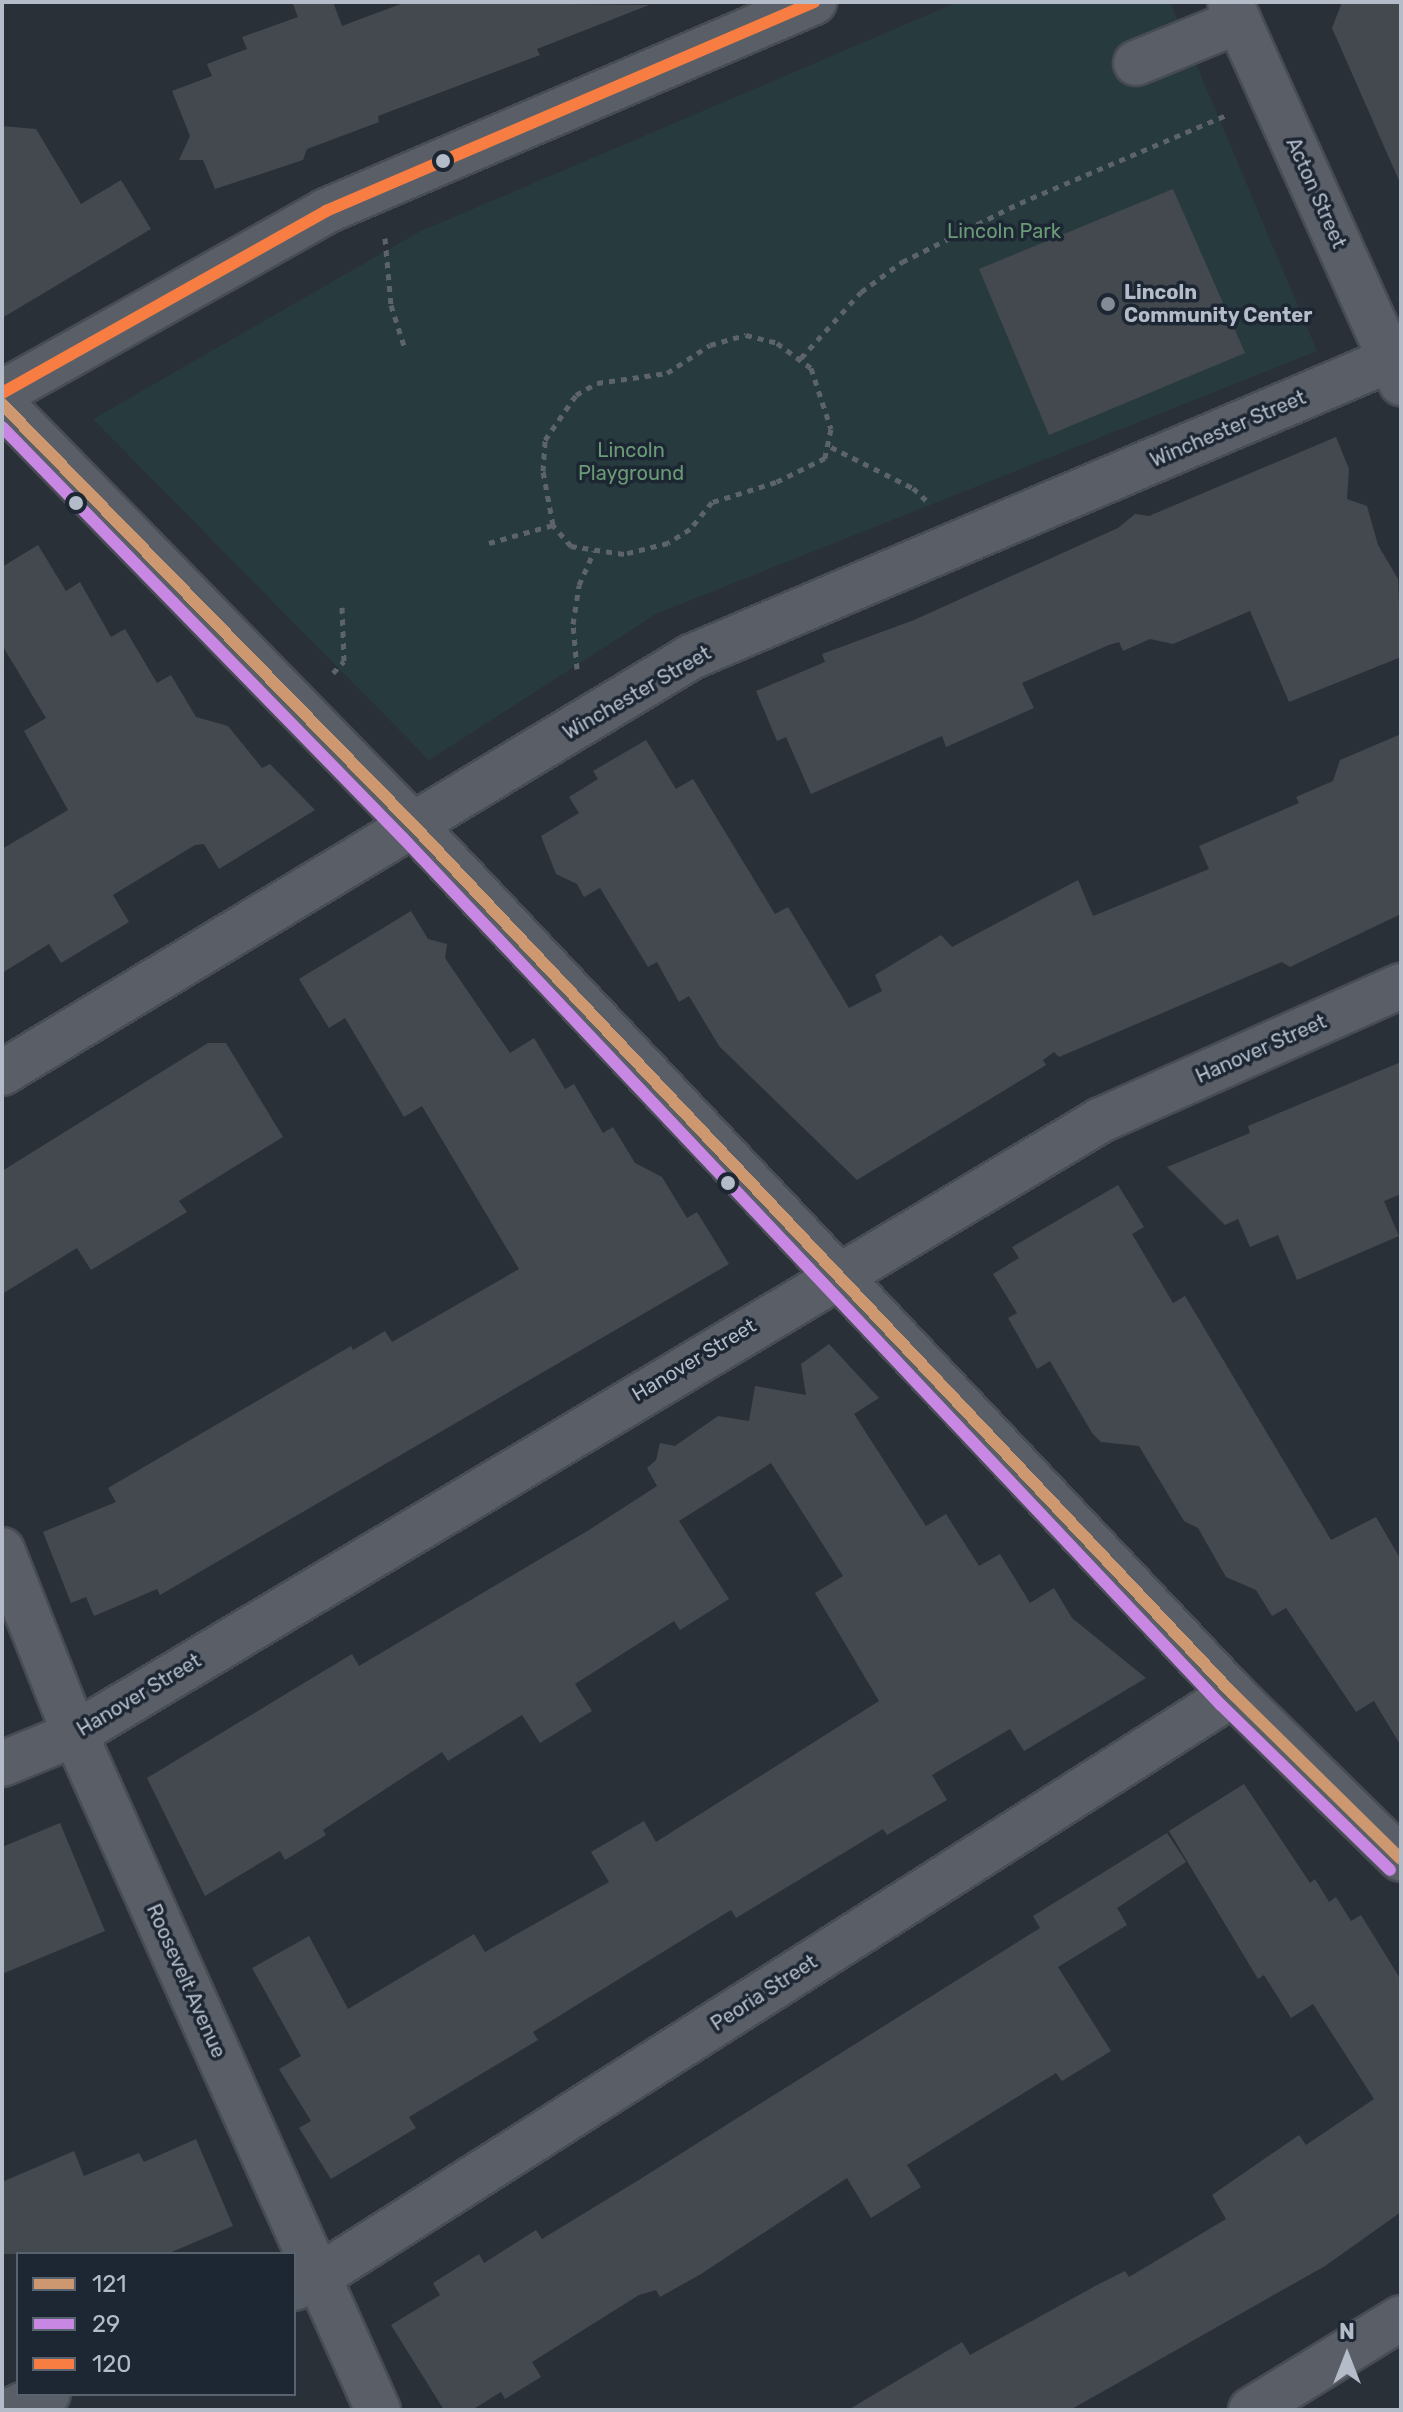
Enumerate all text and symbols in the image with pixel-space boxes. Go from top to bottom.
street label: Acton Street [1281,134,1351,252]
unlabelled marker [435,153,451,169]
park label: Lincoln Park [947,219,1061,243]
place label: Lincoln Community Center [1124,280,1313,327]
marker: Lincoln Community Center [1099,295,1117,313]
street label: Winchester Street [1146,385,1310,473]
park label: Lincoln Playground [578,439,684,486]
unlabelled marker [68,495,84,511]
street label: Winchester Street [559,641,715,745]
street label: Hanover Street [1192,1009,1330,1089]
unlabelled marker [720,1175,736,1191]
street label: Hanover Street [627,1313,761,1407]
street label: Hanover Street [72,1648,206,1742]
street label: Roosevelt Avenue [141,1900,231,2062]
street label: Peoria Street [706,1950,822,2036]
legend [16,2252,296,2396]
text: 121 [92,2270,127,2298]
text: 29 [92,2310,120,2338]
north arrow [1307,2316,1387,2396]
text: N [1339,2318,1355,2345]
text: 120 [92,2350,132,2378]

